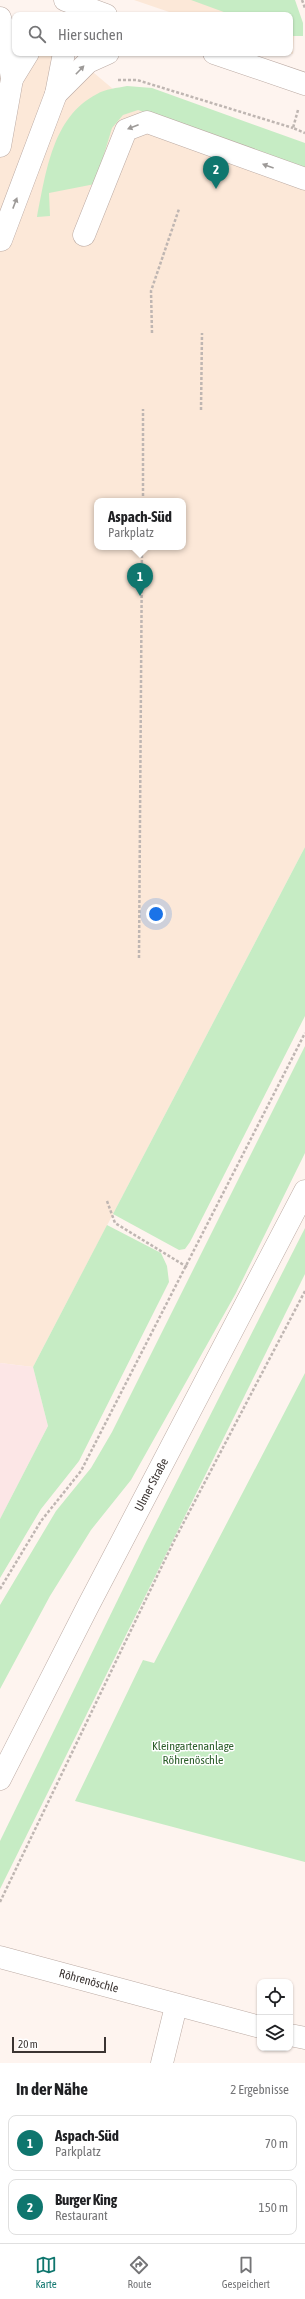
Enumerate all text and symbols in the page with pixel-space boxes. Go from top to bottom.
search box [12,12,293,56]
icon: search [26,23,48,45]
text: Hier suchen [58,26,123,43]
one-way arrow [75,65,85,75]
one-way arrow [127,125,139,131]
pin: 2 [203,156,229,189]
one-way arrow [262,162,274,168]
one-way arrow [13,197,19,209]
popup [94,498,186,550]
text: Aspach-Süd [108,508,172,525]
text: Parkplatz [108,525,154,540]
pin: 1 [127,563,153,596]
your location [146,904,166,924]
street label: Ulmer Straße [132,1456,171,1514]
park label: Kleingartenanlage Röhrenöschle [152,1739,234,1767]
street label: Röhrenöschle [58,1966,120,1996]
map controls [257,1979,293,2051]
button: locate [257,1979,293,2015]
button: layers [257,2015,293,2051]
scale bar [12,2035,106,2054]
text: 20 m [18,2038,38,2050]
text: In der Nähe [16,2079,88,2099]
text: 2 Ergebnisse [230,2082,289,2097]
text: Aspach-Süd [55,2127,119,2144]
text: 1 [27,2136,33,2151]
text: 70 m [265,2136,288,2151]
text: Parkplatz [55,2144,101,2159]
text: Burger King [55,2191,117,2208]
text: 2 [27,2200,33,2215]
text: 150 m [259,2200,288,2215]
text: Restaurant [55,2208,108,2223]
tab: Karte [35,2254,57,2290]
tab: Route [127,2254,151,2290]
tab: Gespeichert [222,2254,270,2290]

